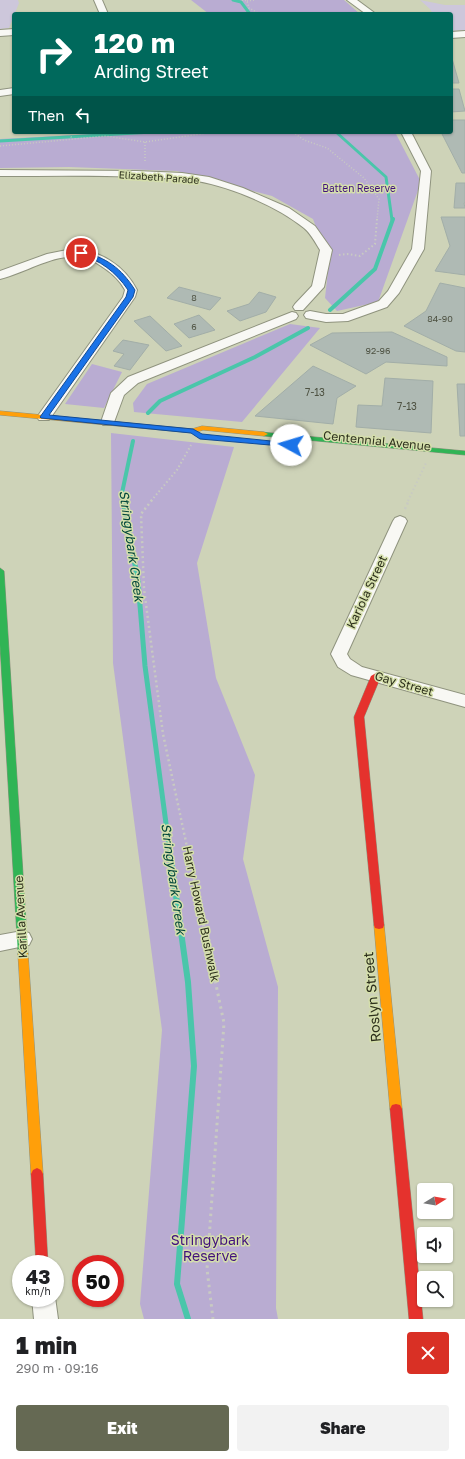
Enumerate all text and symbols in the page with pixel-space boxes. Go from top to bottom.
text: 120 m [94,26,175,59]
icon: right [28,28,80,80]
text: Arding Street [94,60,209,82]
icon: left [72,104,94,126]
text: Then [28,106,64,124]
street label: Elizabeth Parade [118,168,200,186]
park label: Batten Reserve [322,182,396,194]
pin [64,236,98,270]
icon: arrive [70,242,92,264]
house number: 8 [191,292,197,303]
house number: 84-90 [427,313,453,324]
house number: 6 [191,321,197,332]
house number: 92-96 [366,345,390,356]
house number: 7-13 [305,386,325,398]
house number: 7-13 [397,400,417,412]
position arrow [270,424,312,466]
street label: Centennial Avenue [323,427,432,454]
water label: Stringybark Creek [116,489,148,604]
street label: Kariola Street [343,553,390,631]
street label: Gay Street [373,668,435,699]
water label: Stringybark Creek [158,822,190,937]
street label: Harry Howard Bushwalk [180,845,223,983]
street label: Karilla Avenue [11,875,30,959]
street label: Roslyn Street [359,951,384,1043]
north arrow [417,1183,453,1219]
map controls [417,1183,453,1307]
button: sound [417,1227,453,1263]
park label: Stringybark Reserve [171,1231,249,1264]
speed limit sign: 50 [72,1255,124,1307]
text: 43 [26,1264,50,1288]
button: search [417,1271,453,1307]
text: km/h [25,1285,51,1297]
text: 1 min [16,1330,77,1359]
button: close [407,1332,449,1374]
text: 290 m · 09:16 [16,1360,99,1376]
button: Exit [16,1405,229,1451]
button: Share [237,1405,449,1451]

